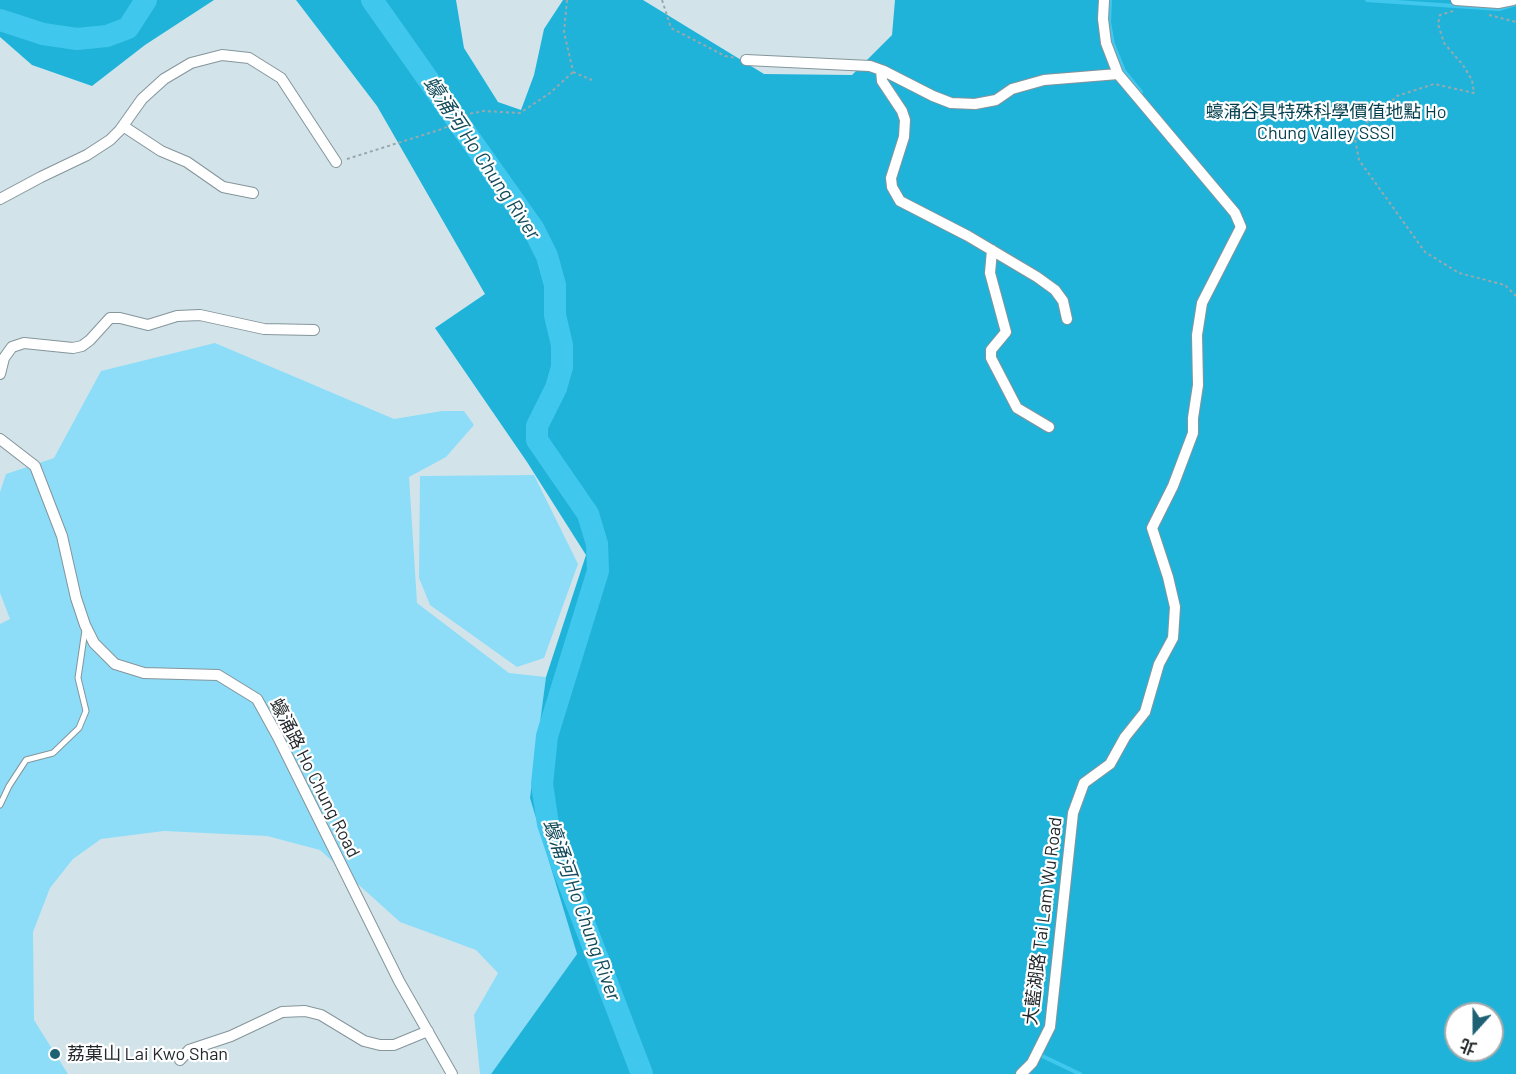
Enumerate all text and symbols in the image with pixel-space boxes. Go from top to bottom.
water label: 蠔涌河 Ho Chung River [419,72,545,244]
park label: 蠔涌谷具特殊科學價值地點 Ho Chung Valley SSSI [1205,101,1447,144]
street label: 蠔涌路 Ho Chung Road [265,695,365,861]
water label: 蠔涌河 Ho Chung River [538,816,626,1004]
street label: 大藍湖路 Tai Lam Wu Road [1020,816,1066,1026]
north arrow [1444,1002,1504,1062]
text: 北 [1457,1036,1479,1059]
place label: 荔菓山 Lai Kwo Shan [67,1043,228,1065]
marker: 荔菓山 Lai Kwo Shan [48,1047,62,1061]

